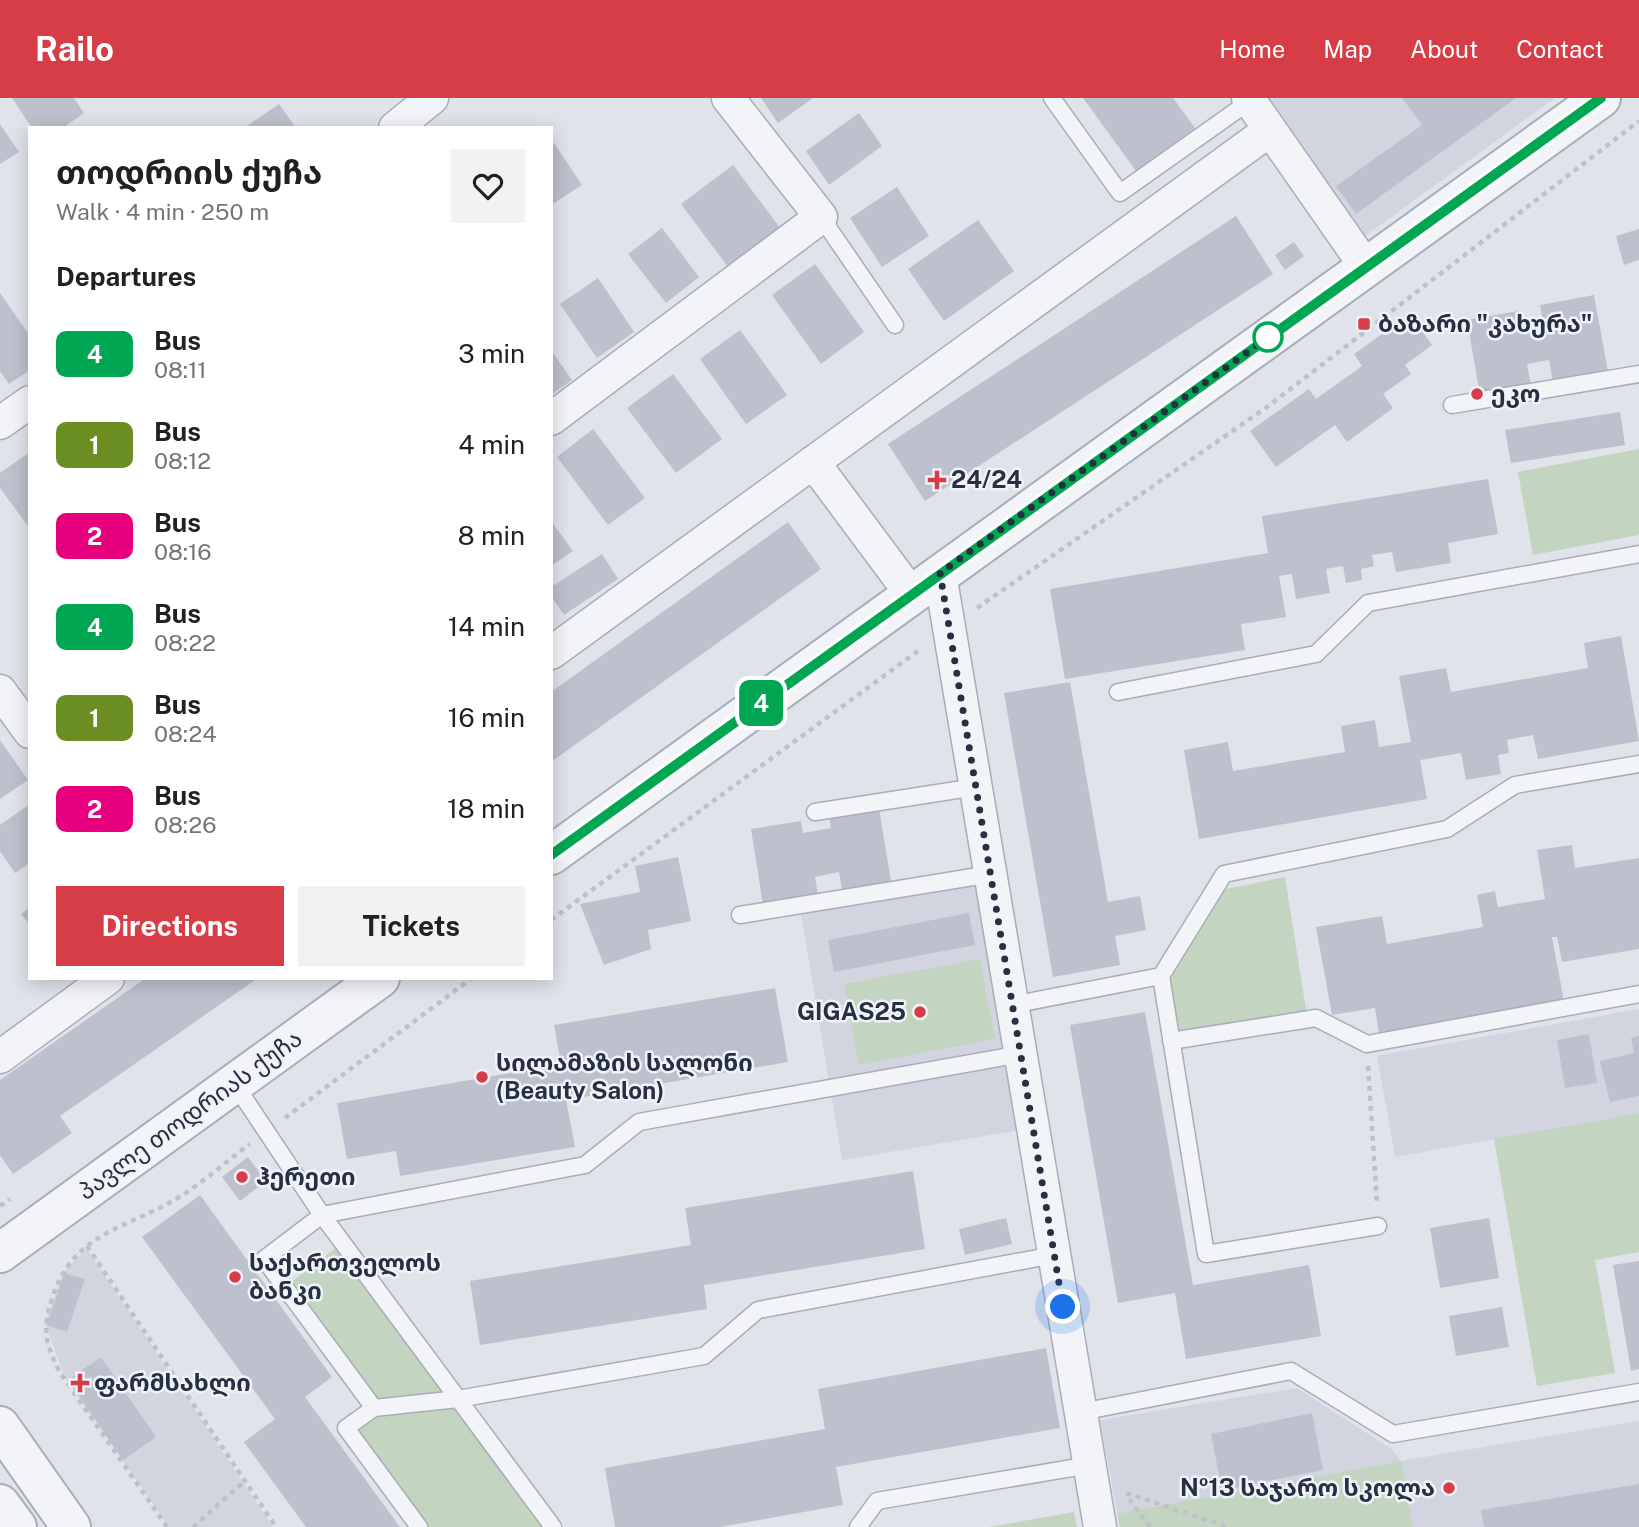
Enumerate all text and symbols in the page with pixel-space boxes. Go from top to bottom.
text: Railo [35,30,114,68]
text: Home [1219,35,1285,63]
text: Map [1323,35,1372,63]
text: About [1410,35,1478,63]
text: Contact [1516,35,1604,63]
button: heart [451,149,525,223]
text: თოდრიის ქუჩა [56,153,322,191]
text: Walk · 4 min · 250 m [56,198,269,225]
text: Departures [56,261,196,292]
place label: ბაზარი "კახურა" [1378,309,1592,338]
marker: ბაზარი "კახურა" [1356,316,1372,332]
unlabelled marker [1253,322,1283,352]
text: Bus [154,325,201,356]
text: 3 min [458,338,525,369]
text: 4 [87,340,102,368]
text: 08:11 [154,356,207,383]
place label: ეკო [1491,379,1540,408]
marker: ეკო [1469,386,1485,402]
text: Bus [154,416,201,447]
text: 4 min [458,429,525,460]
text: 1 [89,431,100,459]
text: 08:12 [154,447,211,474]
place label: 24/24 [951,465,1022,493]
marker: 24/24 [929,472,945,488]
text: Bus [154,507,201,538]
text: 8 min [458,520,525,551]
text: 2 [87,522,102,550]
text: 08:16 [154,538,212,565]
text: Bus [154,598,201,629]
text: 14 min [448,611,525,642]
text: 4 [87,613,102,641]
text: 08:22 [154,629,216,656]
line badge: 4 [738,680,784,726]
text: Bus [154,689,201,720]
text: 4 [753,689,769,717]
text: 16 min [448,702,525,733]
text: 1 [89,704,100,732]
text: 08:24 [154,720,217,747]
text: Bus [154,780,201,811]
text: 18 min [447,793,525,824]
text: 2 [87,795,102,823]
text: 08:26 [154,811,217,838]
button: Directions [56,886,284,966]
button: Tickets [298,886,525,966]
place label: GIGAS25 [797,997,906,1025]
marker: GIGAS25 [912,1004,928,1020]
street label: პავლე თოდრიას ქუჩა [72,1023,308,1206]
place label: სილამაზის სალონი (Beauty Salon) [496,1048,753,1104]
marker: სილამაზის სალონი (Beauty Salon) [474,1069,490,1085]
place label: ჰერეთი [256,1162,356,1191]
marker: ჰერეთი [234,1169,250,1185]
place label: საქართველოს ბანკი [249,1248,441,1305]
marker: საქართველოს ბანკი [227,1269,243,1285]
your location [1045,1289,1080,1324]
place label: ფარმსახლი [94,1368,251,1397]
marker: ფარმსახლი [72,1375,88,1391]
place label: №13 საჯარო სკოლა [1180,1473,1435,1502]
marker: №13 საჯარო სკოლა [1441,1480,1457,1496]

